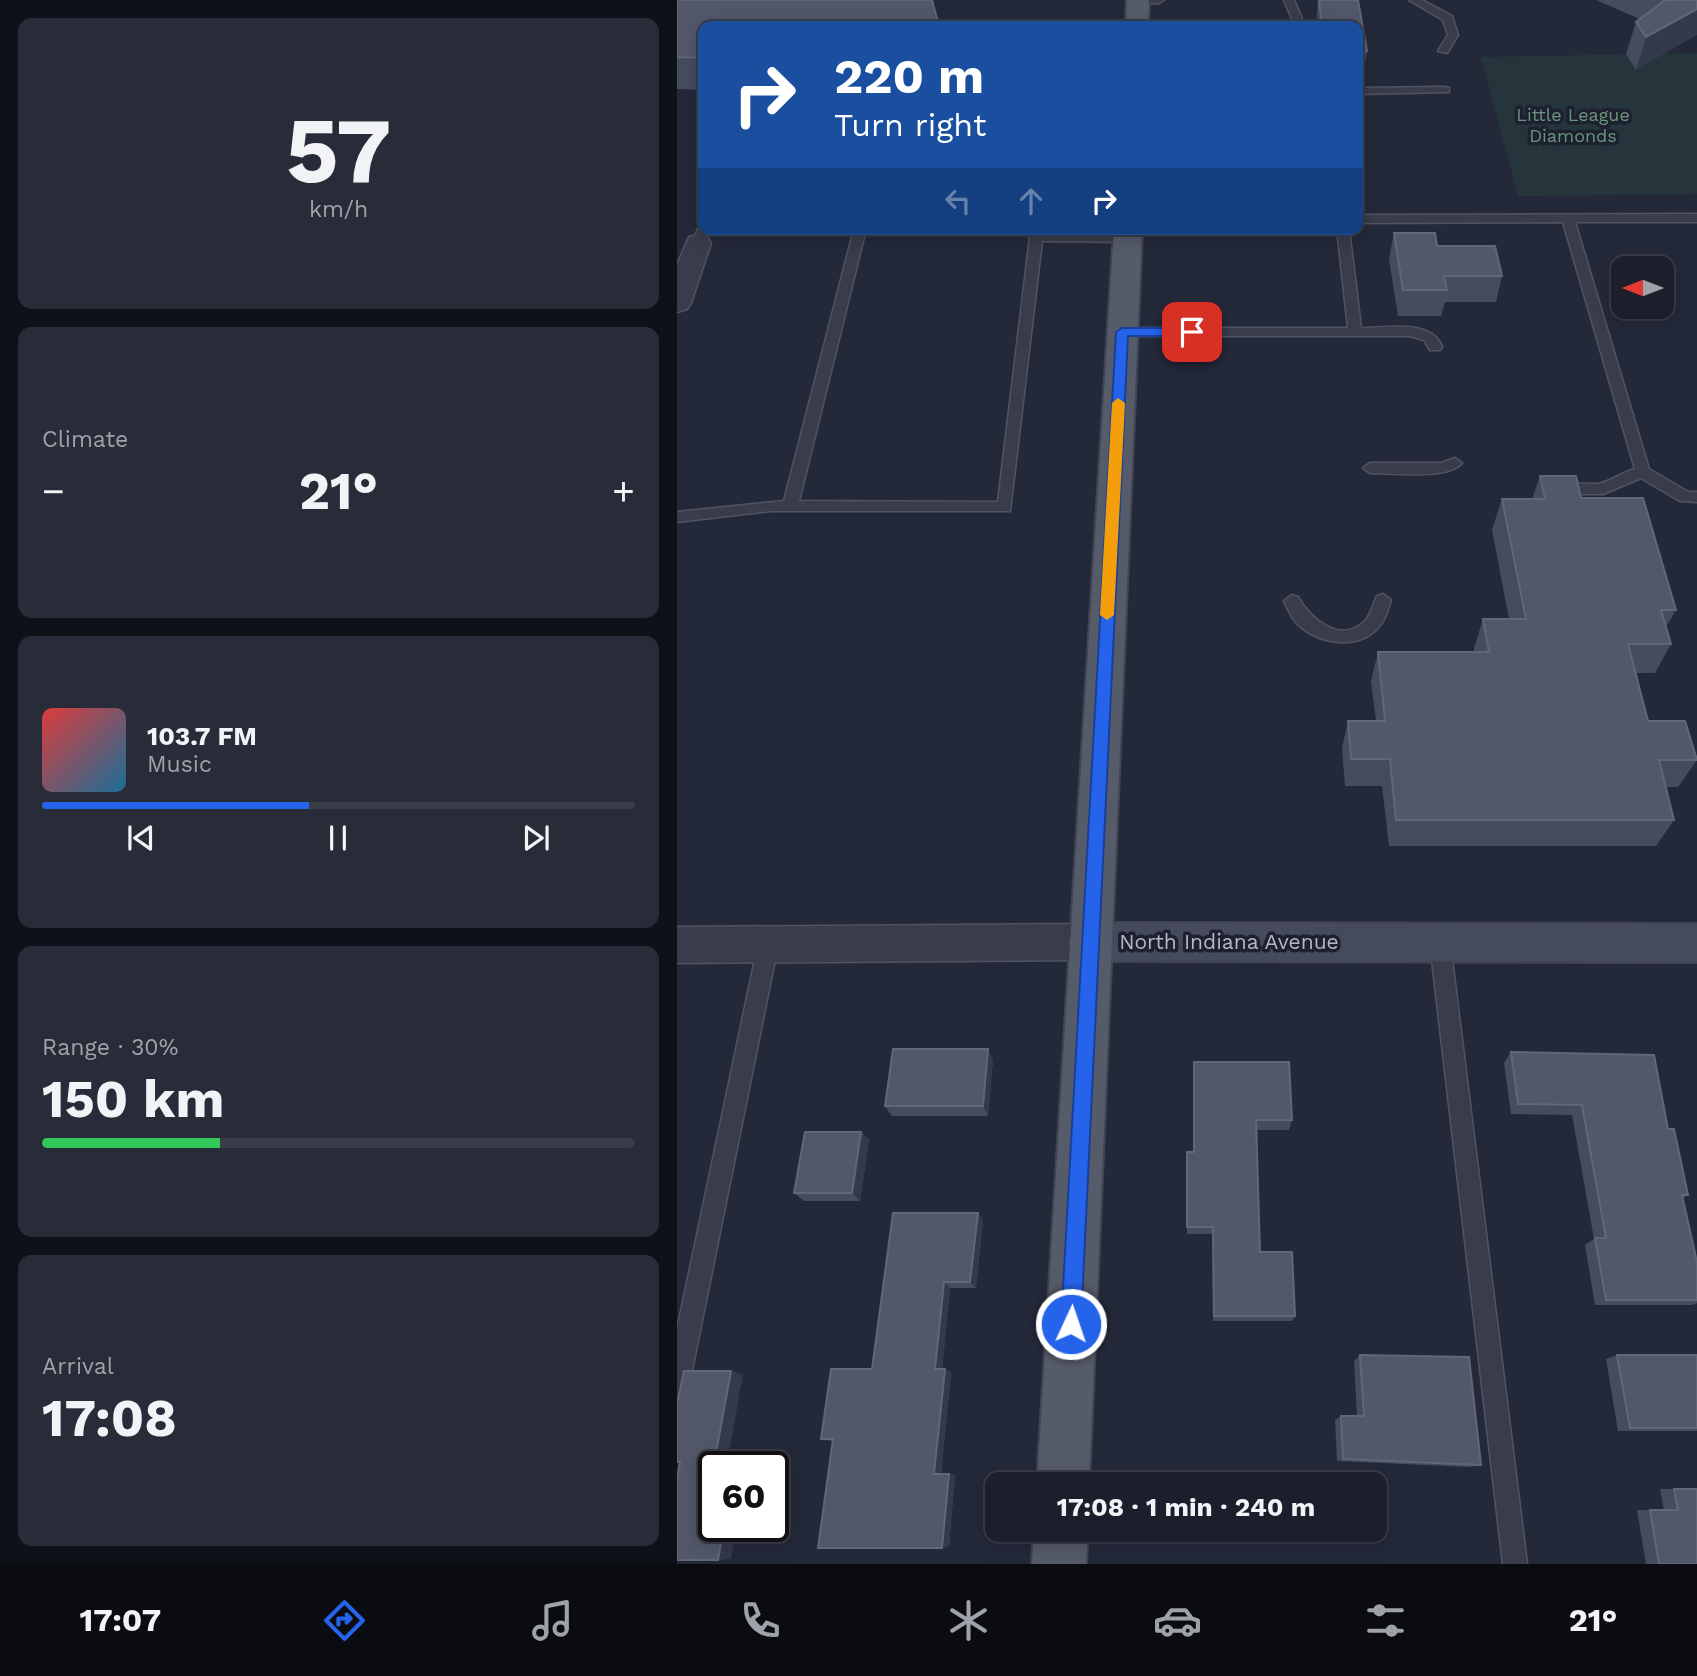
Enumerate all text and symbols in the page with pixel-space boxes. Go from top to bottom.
text: 220 m [834,47,984,105]
icon: right [719,49,810,140]
text: 57 [286,97,391,204]
park label: Little League Diamonds [1516,104,1630,146]
text: Turn right [834,106,986,144]
icon: left [939,182,977,220]
icon: ahead [1012,182,1050,220]
icon: right [1085,182,1123,220]
text: km/h [309,196,368,223]
north arrow [1611,256,1675,318]
map controls [1611,256,1674,319]
pin [1162,302,1222,362]
icon: arrive [1173,313,1211,351]
text: Climate [42,426,128,453]
text: 21° [299,461,378,522]
text: − [42,469,65,513]
text: + [612,469,635,513]
text: 103.7 FM [147,721,257,751]
text: Music [147,751,212,778]
icon: previous [122,819,160,857]
icon: pause [319,819,357,857]
icon: next [517,819,555,857]
street label: North Indiana Avenue [1119,929,1339,954]
text: Range · 30% [42,1034,178,1061]
text: 150 km [42,1069,224,1130]
position arrow [1034,1287,1108,1361]
text: Arrival [42,1353,114,1380]
text: 17:08 [42,1388,177,1449]
speed limit sign: 60 [698,1451,789,1542]
text: 17:08 · 1 min · 240 m [1057,1492,1315,1522]
icon: directions [320,1596,369,1645]
icon: music [528,1596,577,1645]
icon: phone [736,1596,785,1645]
icon: climate [944,1596,993,1645]
icon: car [1153,1596,1202,1645]
icon: filters [1361,1596,1410,1645]
text: 17:07 [80,1601,161,1639]
text: 21° [1569,1601,1617,1639]

